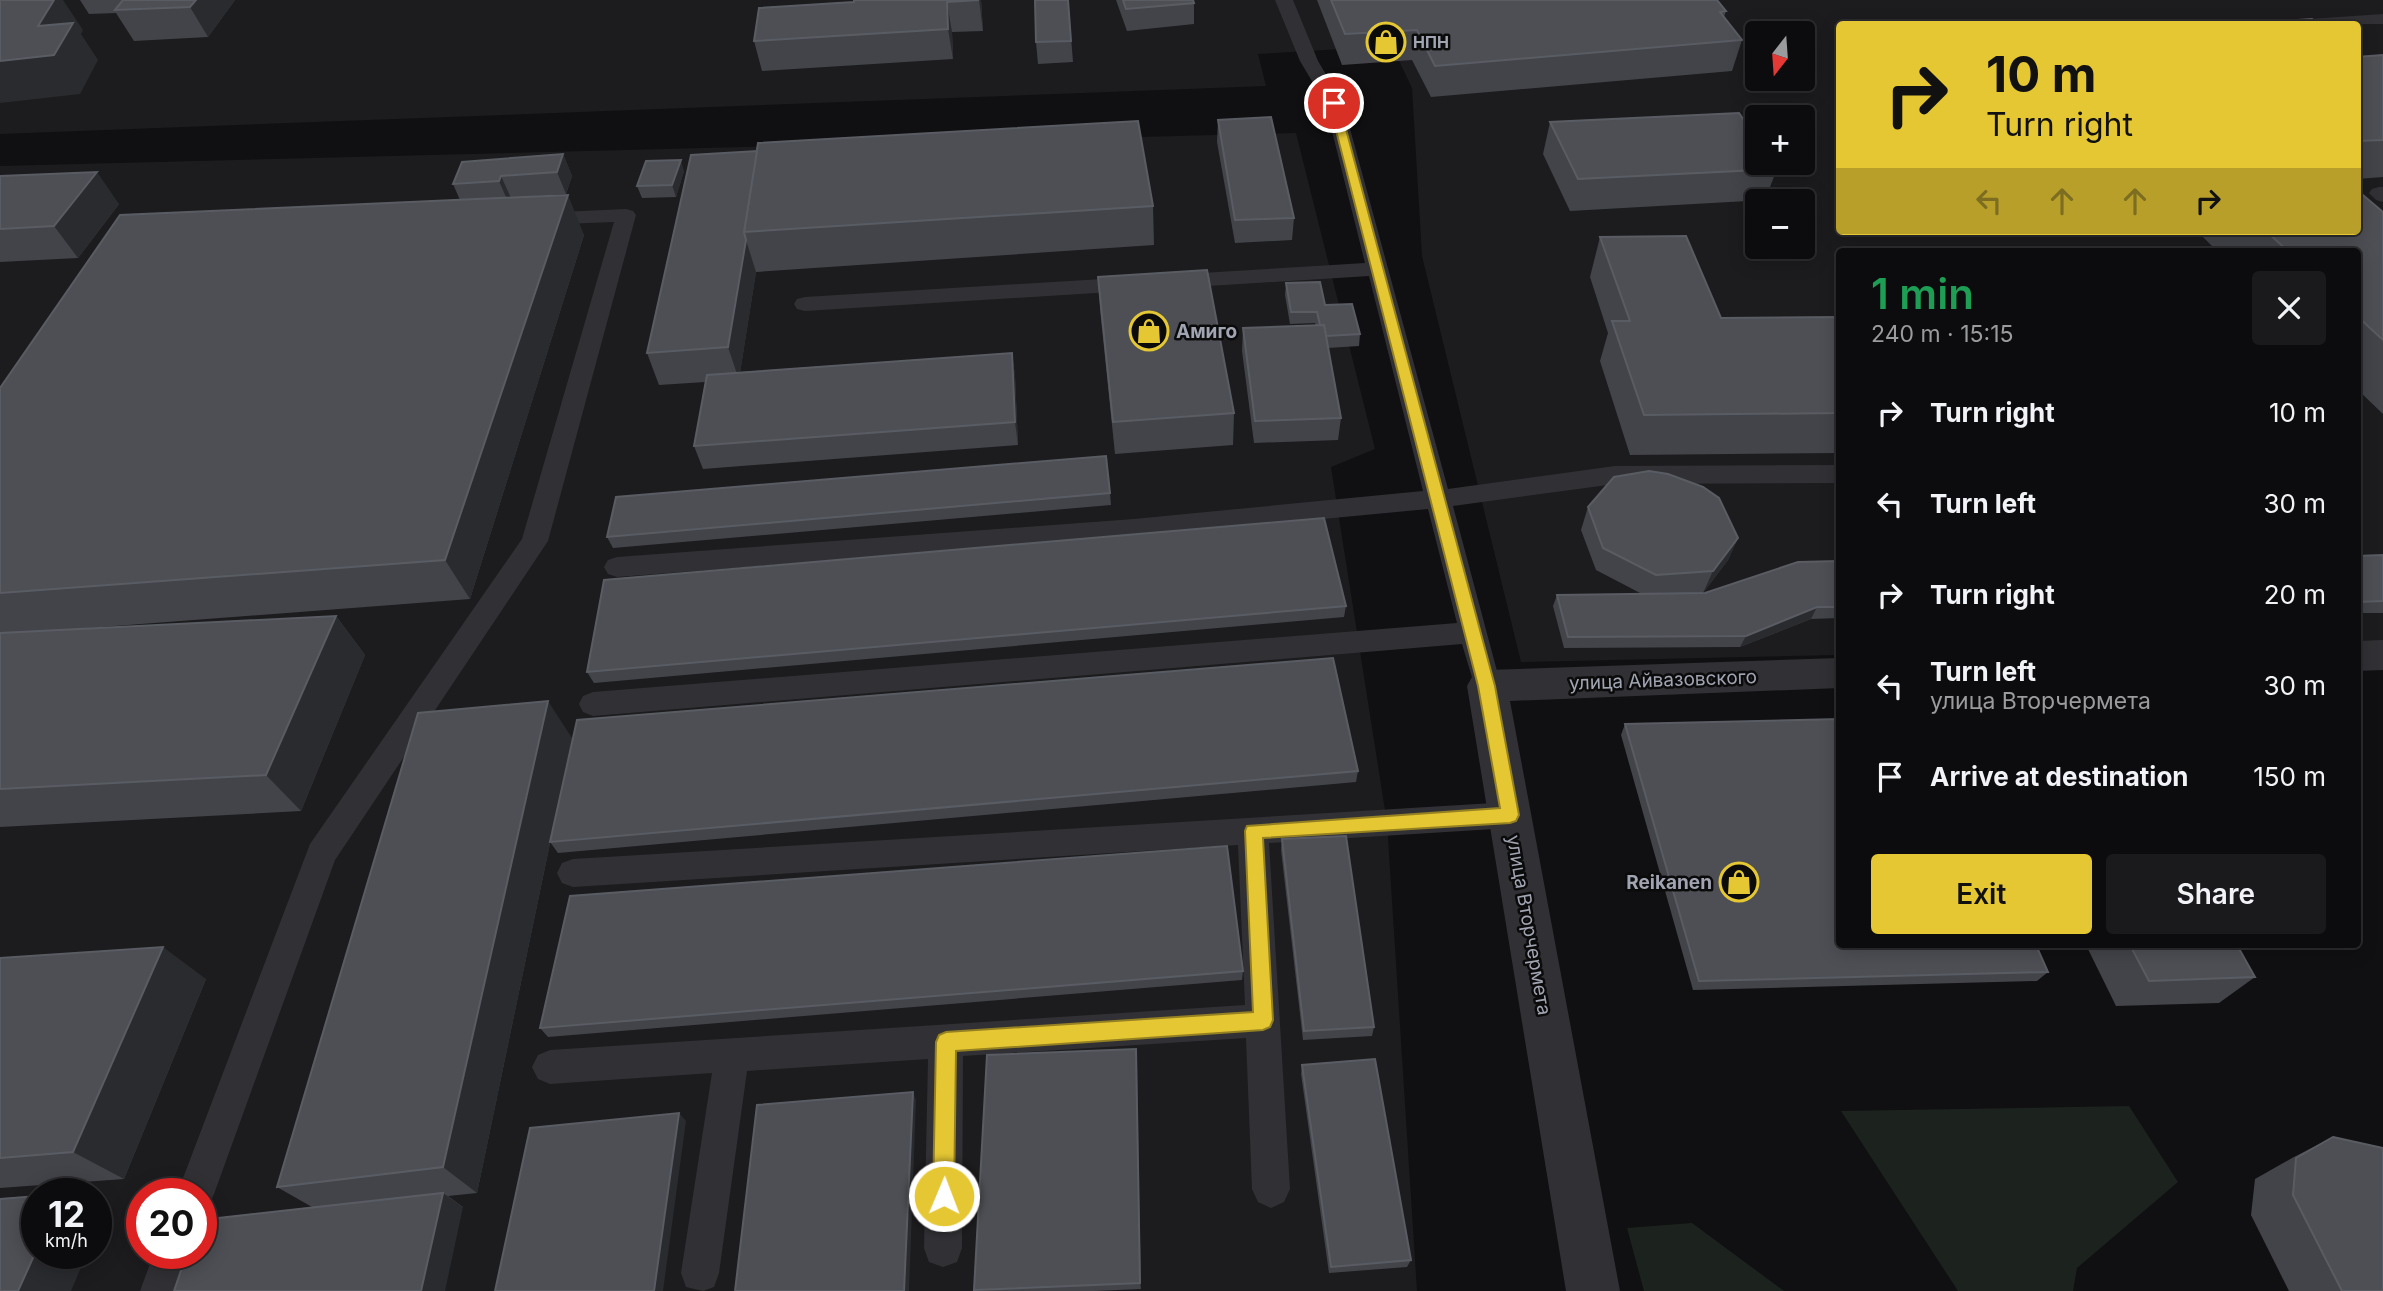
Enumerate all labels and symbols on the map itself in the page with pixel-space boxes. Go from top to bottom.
shop icon: НПН [1365,21,1407,63]
north arrow [1745,21,1815,91]
place label: НПН [1413,32,1449,52]
pin [1304,73,1364,133]
shop icon: Амиго [1128,310,1170,352]
place label: Амиго [1176,320,1237,343]
street label: улица Айвазовского [1569,665,1757,695]
street label: улица Вторчермета [1502,833,1556,1017]
shop icon: Reikanen [1718,861,1760,903]
place label: Reikanen [1626,871,1712,894]
position arrow [907,1159,981,1233]
speed limit sign: 20 [126,1178,217,1269]

